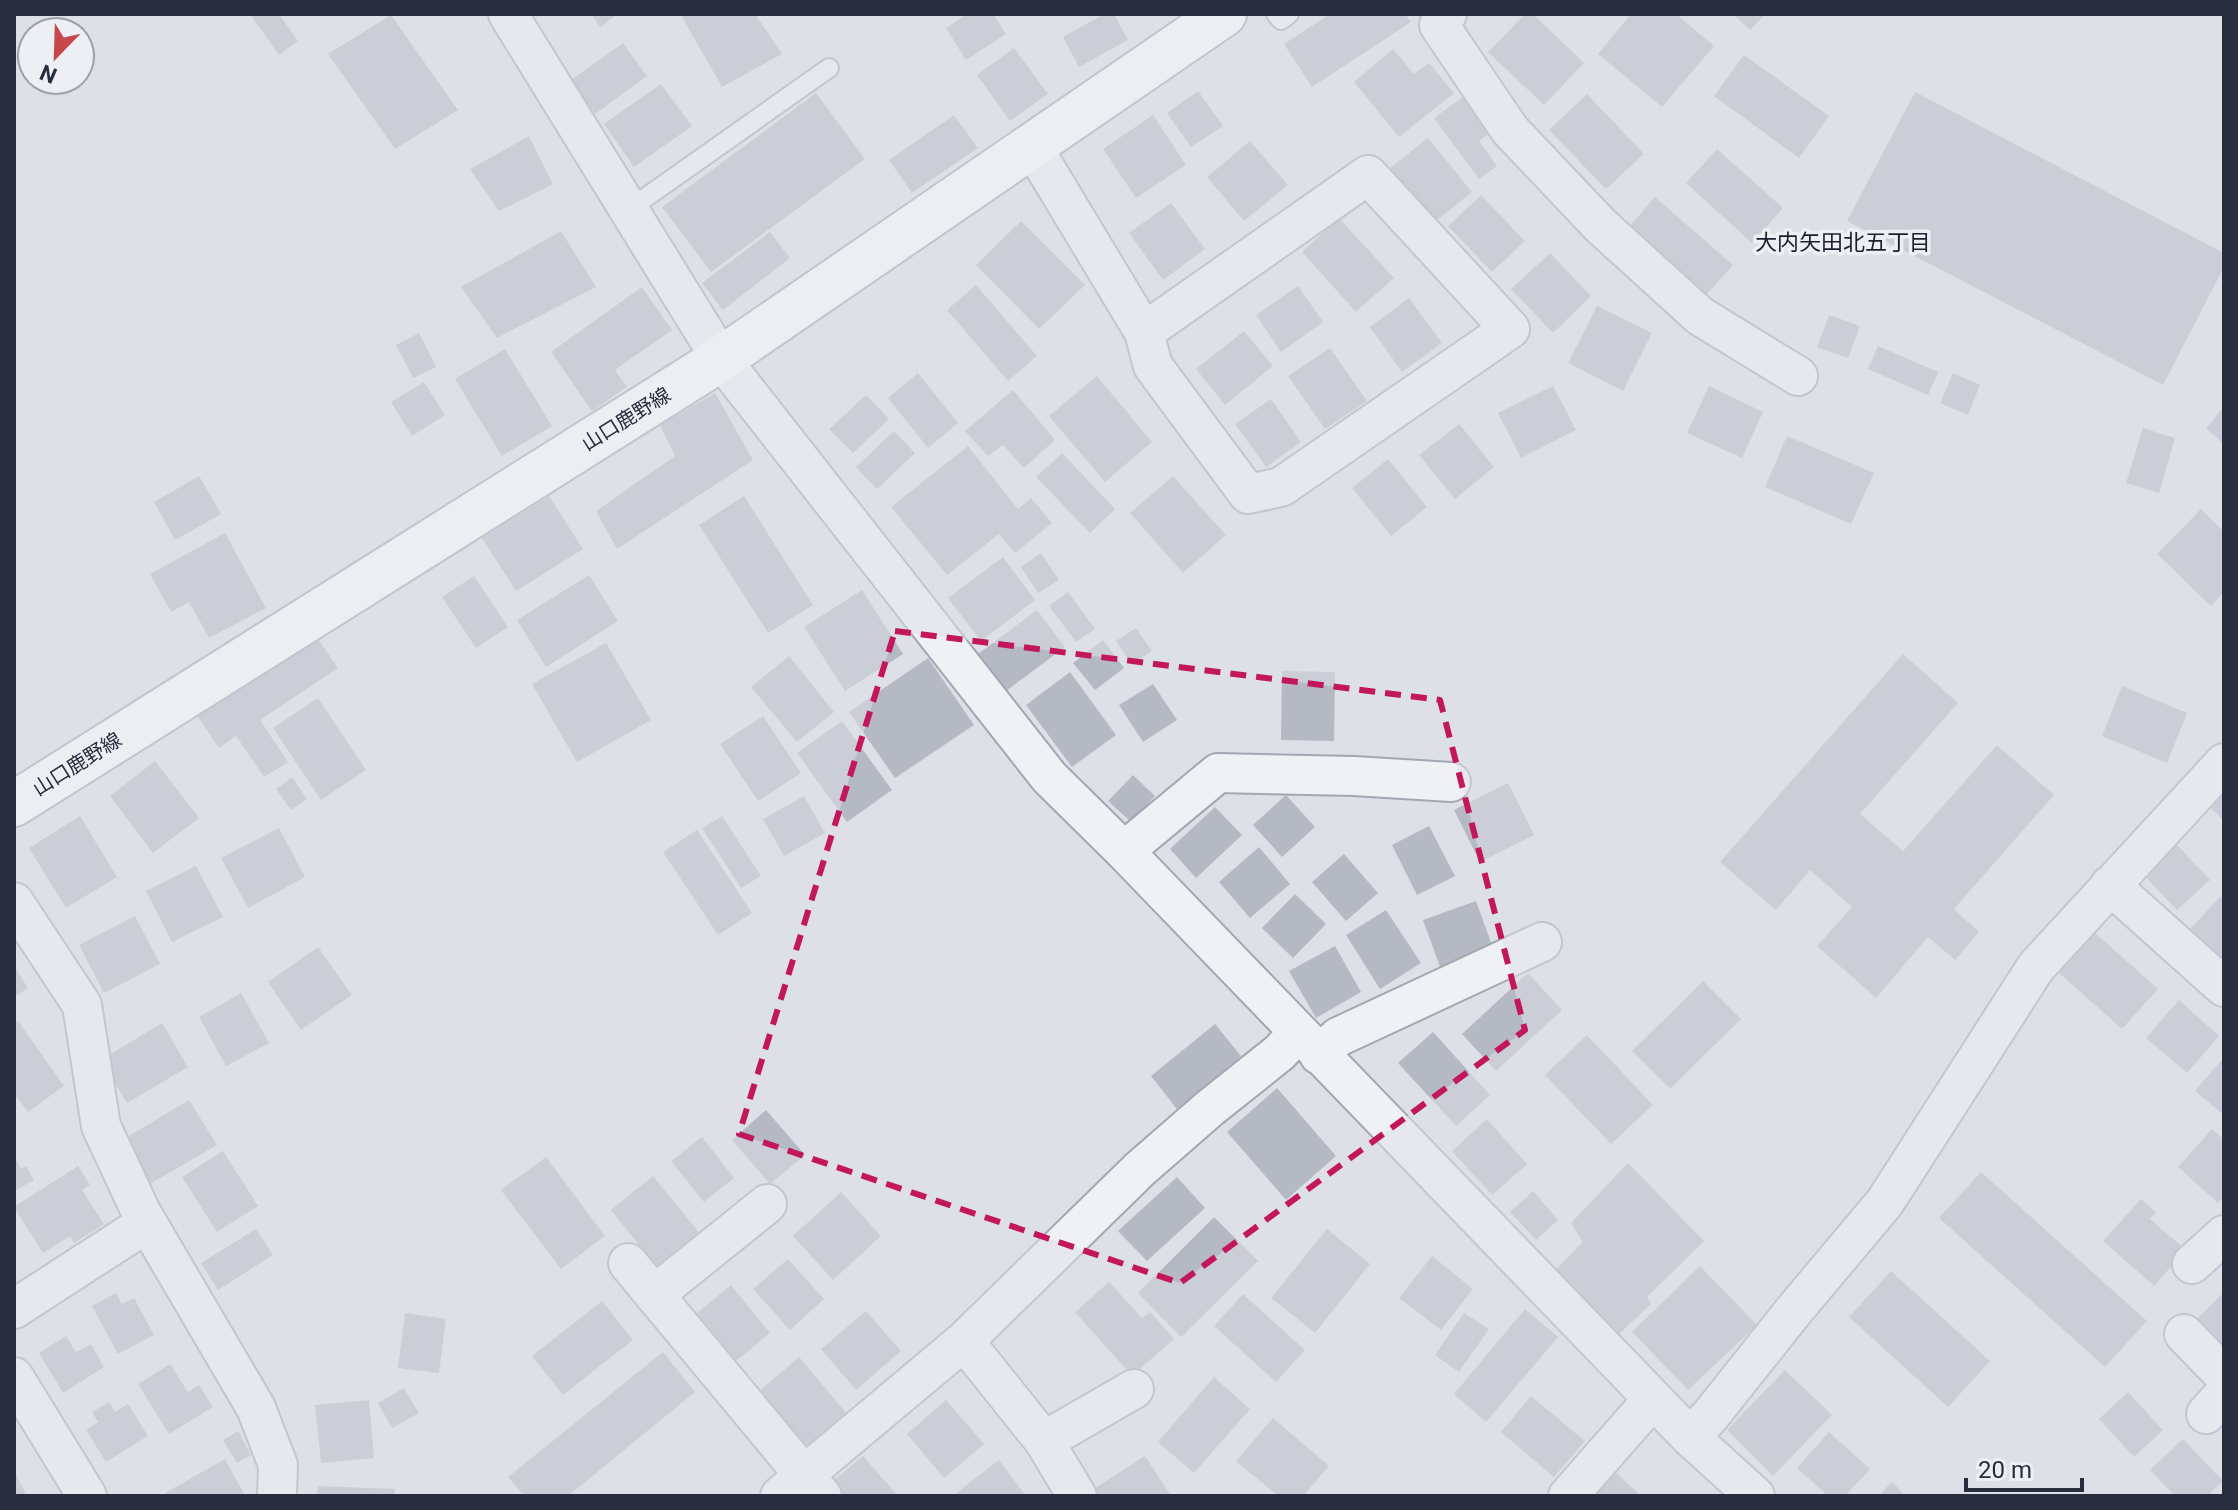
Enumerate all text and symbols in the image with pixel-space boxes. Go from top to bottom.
north arrow [16,16,96,96]
text: N [36,59,60,88]
district label: 大内矢田北五丁目 [1755,230,1931,255]
street label: 山口鹿野線 [577,382,675,456]
street label: 山口鹿野線 [28,727,126,801]
scale bar [1966,1442,2082,1492]
text: 20 m [1978,1456,2032,1484]

